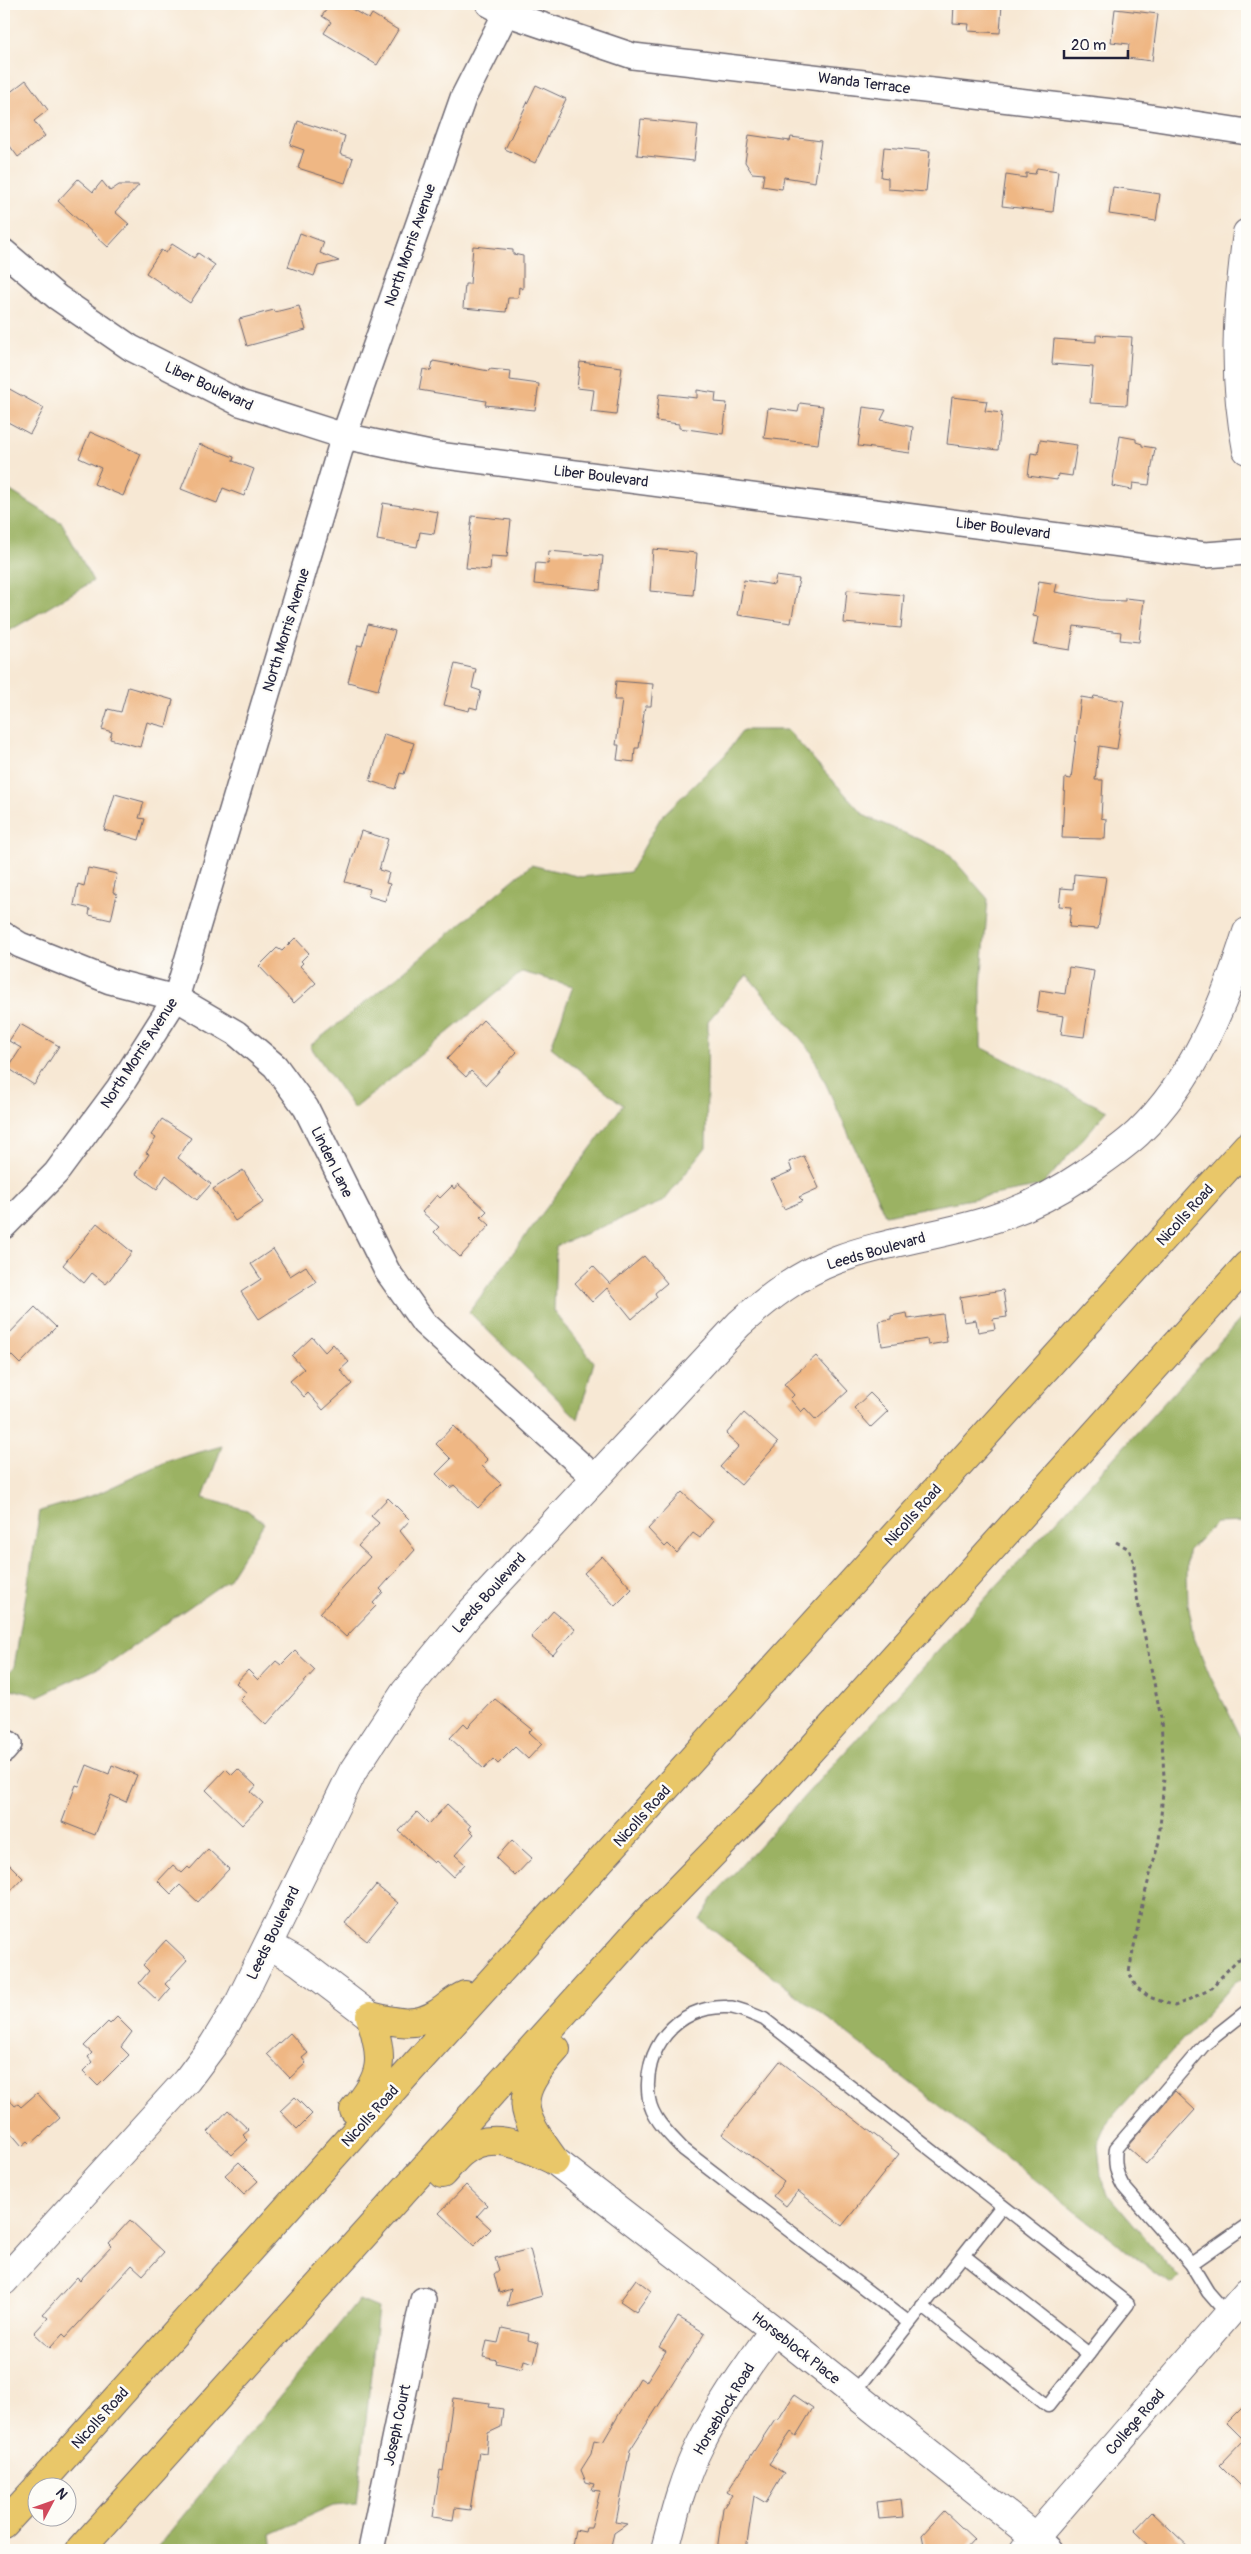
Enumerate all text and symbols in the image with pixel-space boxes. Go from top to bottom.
scale bar [1064,28,1127,60]
text: 20 m [1071,36,1106,55]
street label: Wanda Terrace [817,68,912,99]
street label: North Morris Avenue [381,181,441,309]
street label: Liber Boulevard [161,358,256,415]
street label: Liber Boulevard [552,461,650,492]
street label: Liber Boulevard [954,513,1052,544]
street label: North Morris Avenue [259,566,314,694]
street label: North Morris Avenue [97,994,183,1112]
street label: Linden Lane [306,1124,357,1201]
street label: Nicolls Road [1153,1180,1218,1250]
street label: Leeds Boulevard [825,1228,928,1275]
street label: Nicolls Road [881,1480,946,1550]
street label: Leeds Boulevard [448,1549,530,1637]
street label: Nicolls Road [610,1781,675,1851]
street label: Leeds Boulevard [243,1883,304,1983]
street label: Nicolls Road [338,2081,403,2151]
street label: Horseblock Place [748,2308,844,2389]
street label: Horseblock Road [689,2360,759,2459]
street label: Joseph Court [380,2382,416,2468]
street label: Nicolls Road [68,2383,133,2453]
street label: College Road [1102,2385,1169,2459]
north arrow [28,2476,78,2526]
text: N [52,2485,71,2503]

